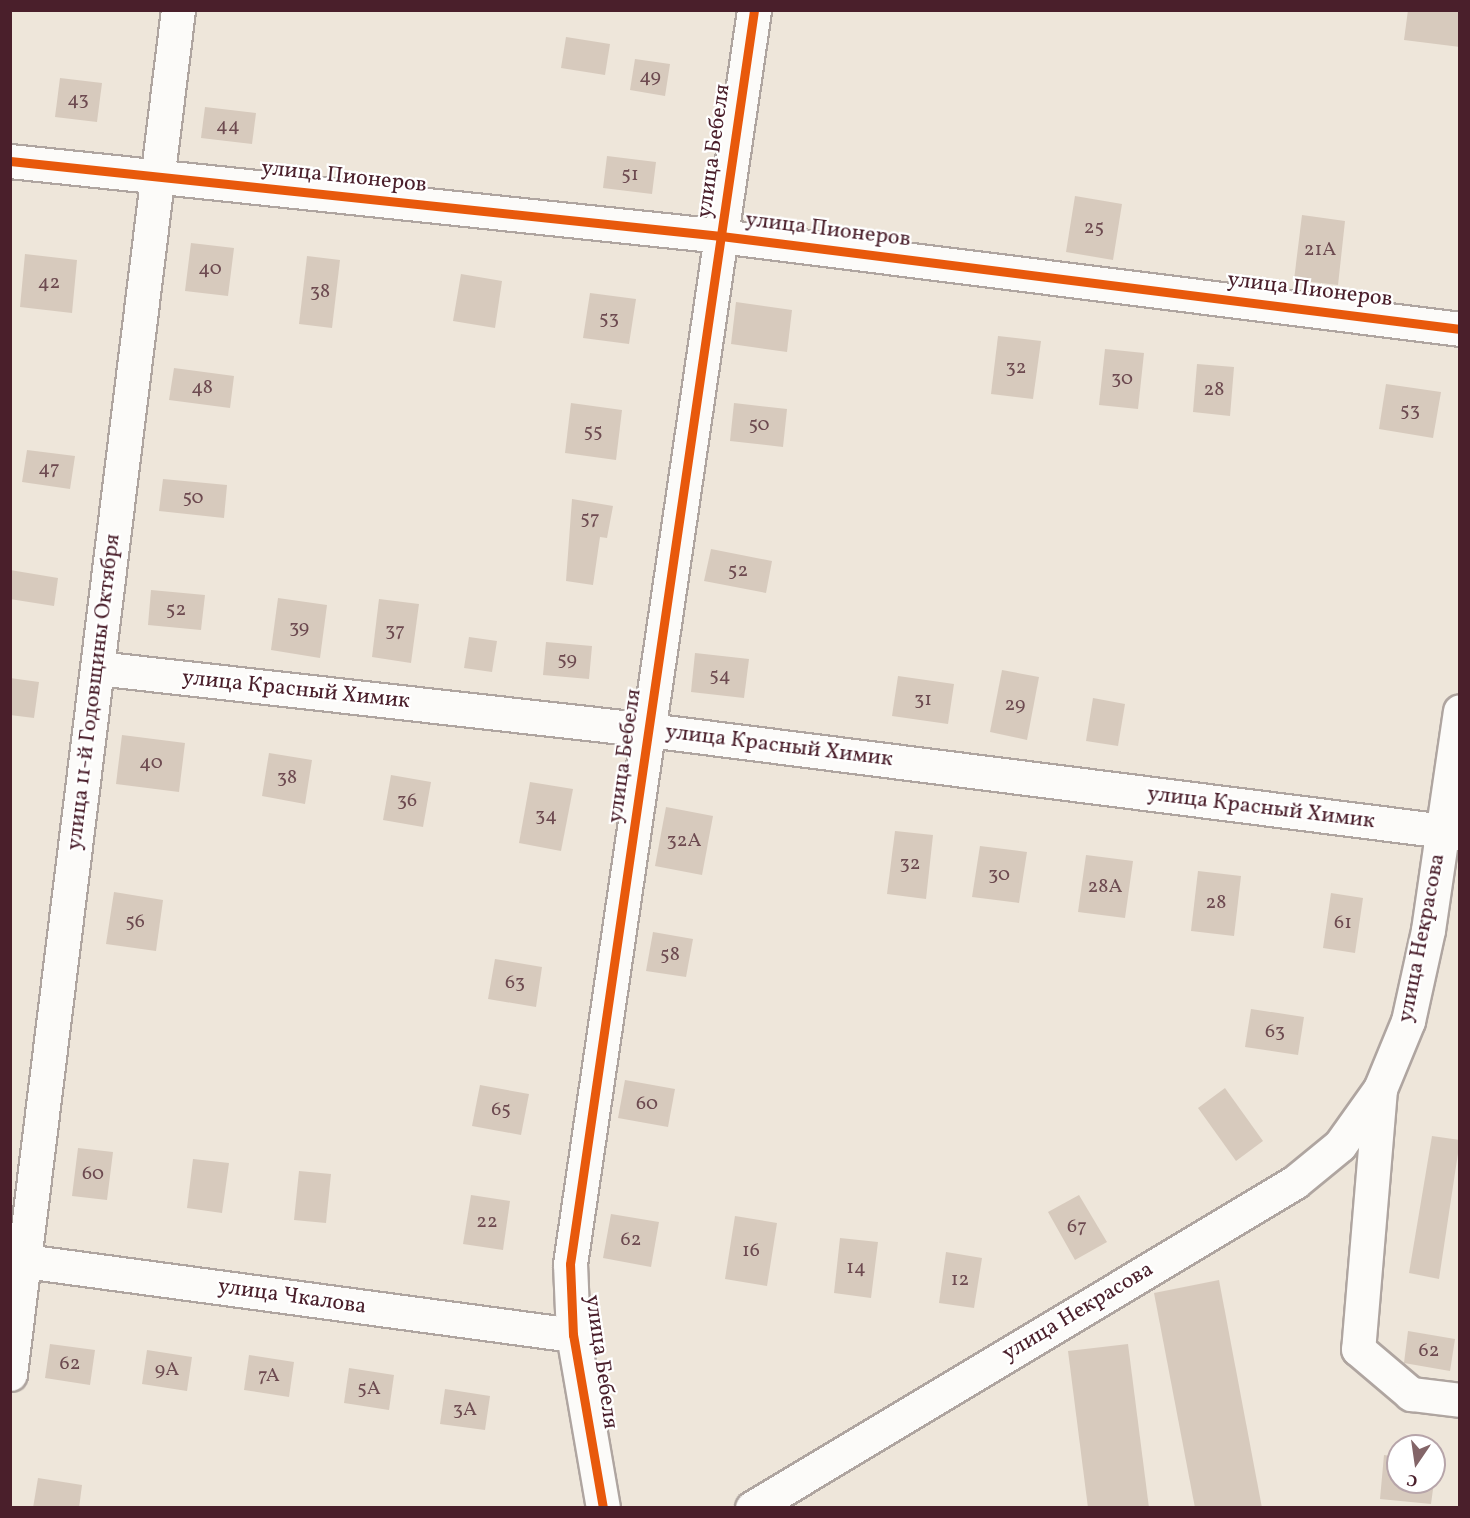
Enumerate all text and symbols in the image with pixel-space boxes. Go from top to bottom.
house number: 49 [639,65,661,89]
street label: улица Бебеля [692,82,736,220]
house number: 43 [67,88,89,112]
house number: 44 [216,114,240,138]
street label: улица Пионеров [260,155,428,199]
house number: 51 [621,163,639,187]
street label: улица Пионеров [744,207,912,253]
house number: 25 [1084,216,1104,240]
house number: 21А [1304,238,1336,262]
house number: 40 [198,257,222,281]
street label: улица Пионеров [1226,267,1394,313]
house number: 42 [38,271,60,295]
house number: 38 [310,280,330,304]
house number: 53 [599,307,619,331]
house number: 32 [1006,356,1026,380]
house number: 30 [1111,367,1133,391]
house number: 48 [191,376,213,400]
house number: 28 [1204,378,1224,402]
house number: 53 [1400,399,1420,423]
house number: 50 [748,413,770,437]
house number: 55 [583,420,603,444]
house number: 47 [38,457,60,481]
house number: 50 [182,486,204,510]
house number: 57 [580,507,600,531]
street label: улица 11-й Годовщины Октября [61,532,127,852]
house number: 52 [728,559,748,583]
house number: 52 [166,598,186,622]
house number: 39 [289,616,309,640]
house number: 37 [385,619,405,643]
house number: 59 [557,648,577,672]
house number: 54 [709,664,731,688]
street label: улица Красный Химик [181,665,411,715]
street label: улица Бебеля [603,687,647,825]
house number: 31 [914,688,932,712]
house number: 29 [1005,693,1025,717]
street label: улица Красный Химик [664,719,894,773]
house number: 40 [139,751,163,775]
house number: 38 [277,766,297,790]
street label: улица Красный Химик [1146,781,1376,835]
house number: 36 [397,789,417,813]
house number: 34 [535,804,557,828]
house number: 32А [666,829,702,853]
street label: улица Некрасова [1393,851,1451,1025]
house number: 32 [900,852,920,876]
house number: 30 [988,863,1010,887]
house number: 28А [1088,875,1122,899]
house number: 28 [1206,891,1226,915]
house number: 56 [125,910,145,934]
house number: 61 [1334,911,1352,935]
house number: 58 [660,943,680,967]
house number: 63 [505,971,525,995]
house number: 63 [1265,1020,1285,1044]
house number: 60 [636,1092,658,1116]
house number: 65 [491,1098,511,1122]
house number: 60 [82,1162,104,1186]
house number: 22 [476,1210,498,1234]
house number: 67 [1067,1215,1087,1239]
house number: 62 [621,1228,641,1252]
house number: 16 [742,1239,760,1263]
house number: 14 [846,1256,866,1280]
street label: улица Некрасова [998,1257,1158,1367]
house number: 12 [951,1268,969,1292]
street label: улица Чкалова [216,1274,368,1320]
street label: улица Бебеля [579,1293,623,1431]
house number: 62 [1419,1339,1439,1363]
house number: 62 [60,1352,80,1376]
house number: 9А [155,1358,179,1382]
house number: 7А [258,1364,280,1388]
house number: 5А [357,1377,381,1401]
house number: 3А [453,1398,477,1422]
north arrow [1386,1434,1446,1494]
text: С [1405,1468,1420,1491]

